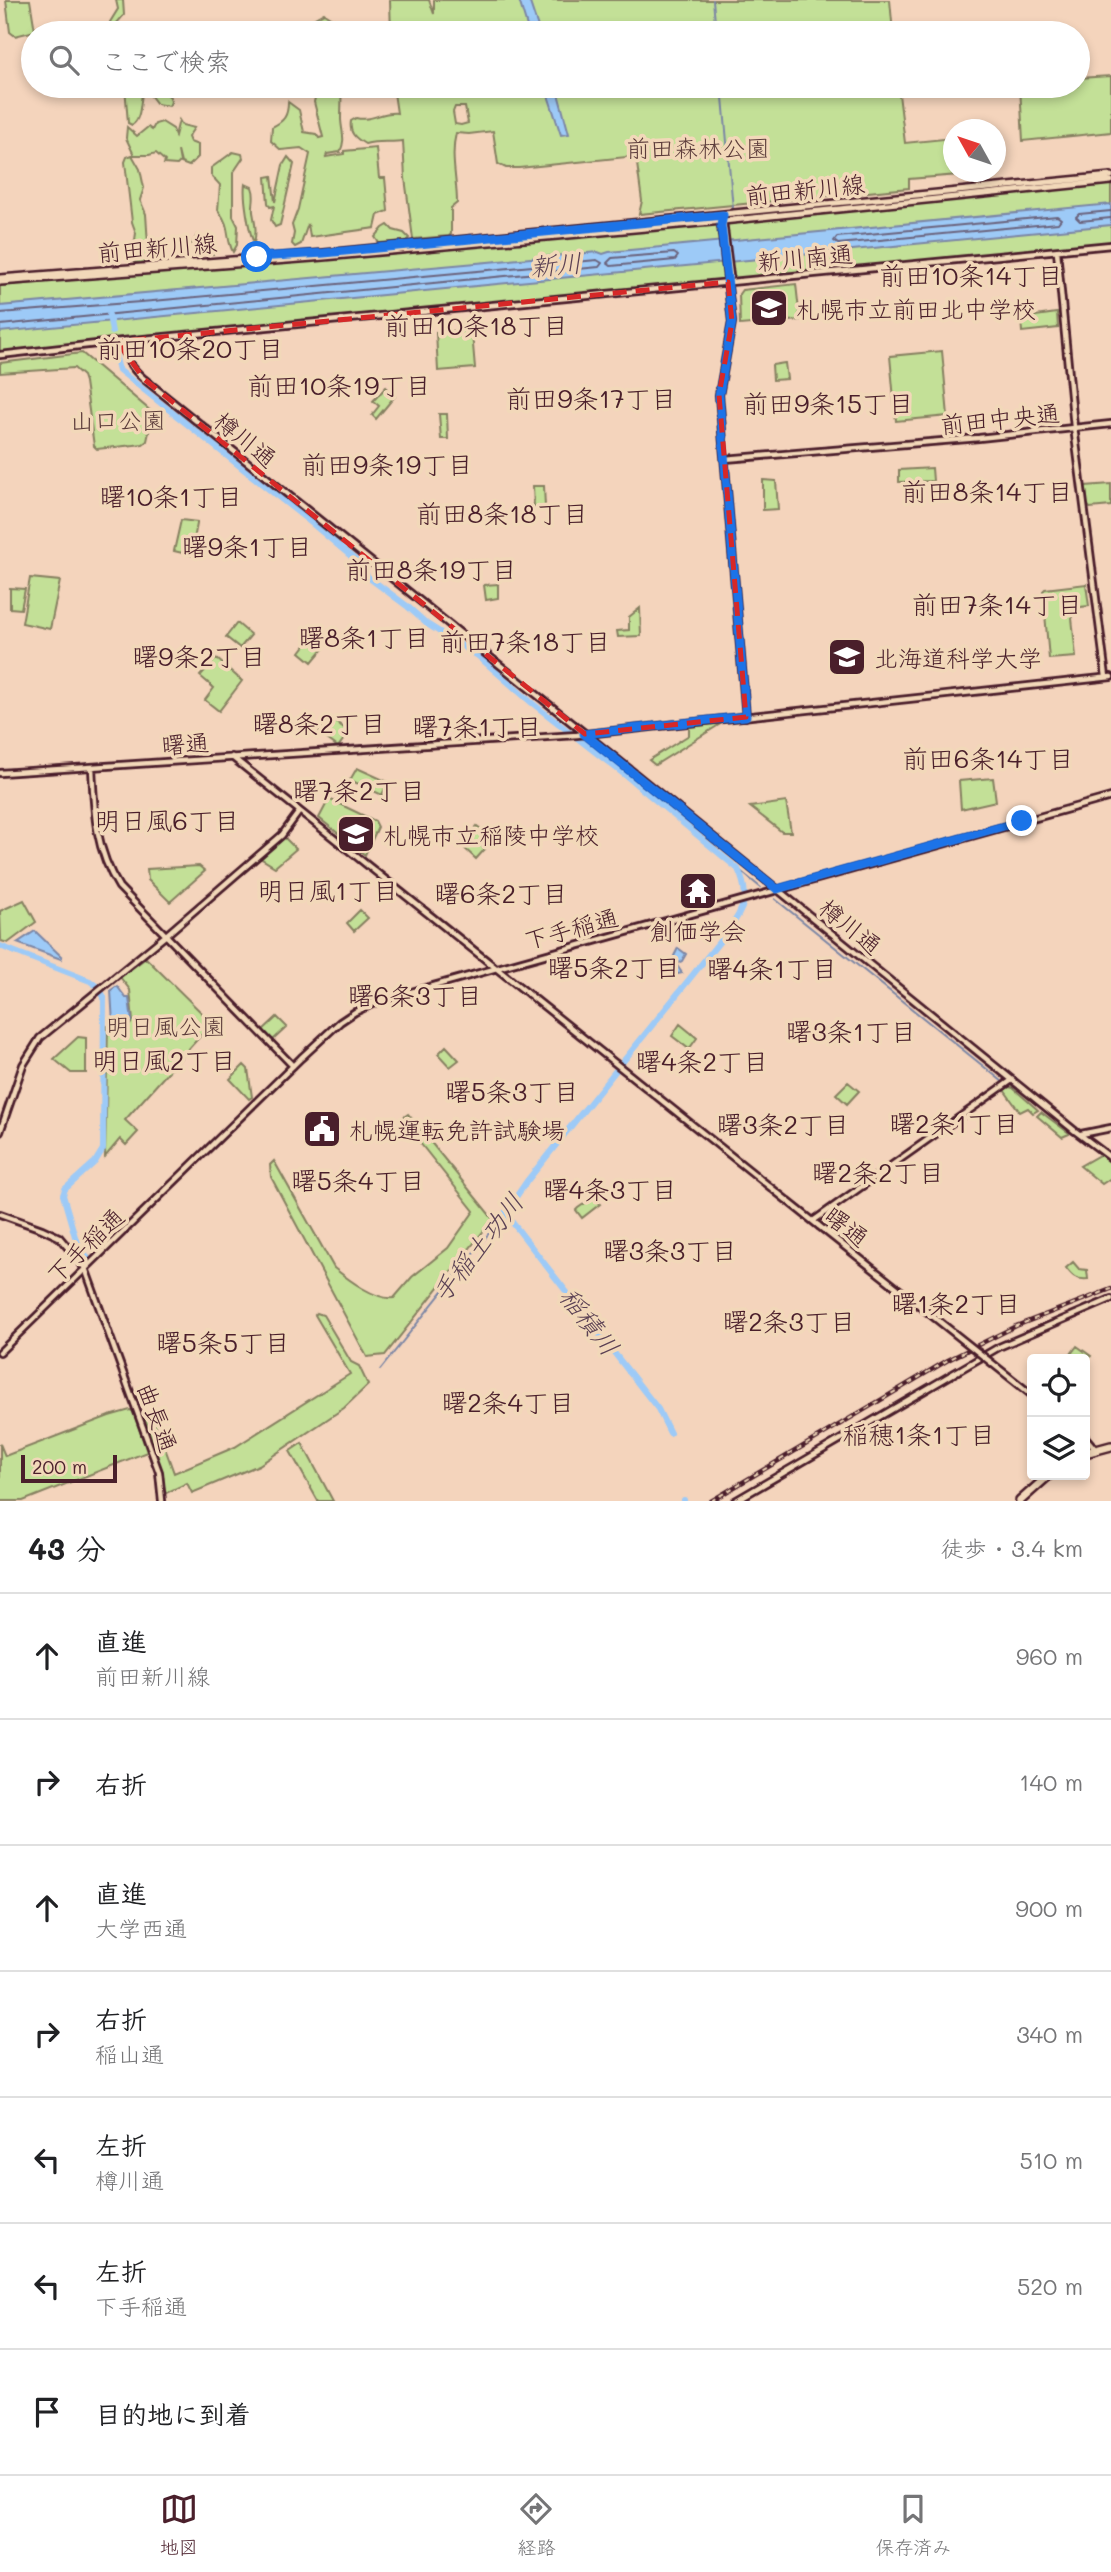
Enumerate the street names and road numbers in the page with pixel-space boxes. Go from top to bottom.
street label: 前田新川線 [744,167,866,211]
street label: 前田新川線 [96,226,218,268]
street label: 新川南通 [756,237,854,277]
street label: 前田中央通 [939,396,1061,440]
street label: 樽川通 [208,404,284,474]
street label: 曙通 [160,726,210,760]
street label: 樽川通 [813,891,889,961]
street label: 下手稲通 [521,901,621,955]
street label: 曙通 [819,1199,875,1253]
street label: 下手稲通 [40,1201,130,1289]
street label: 曲長通 [131,1378,185,1456]

